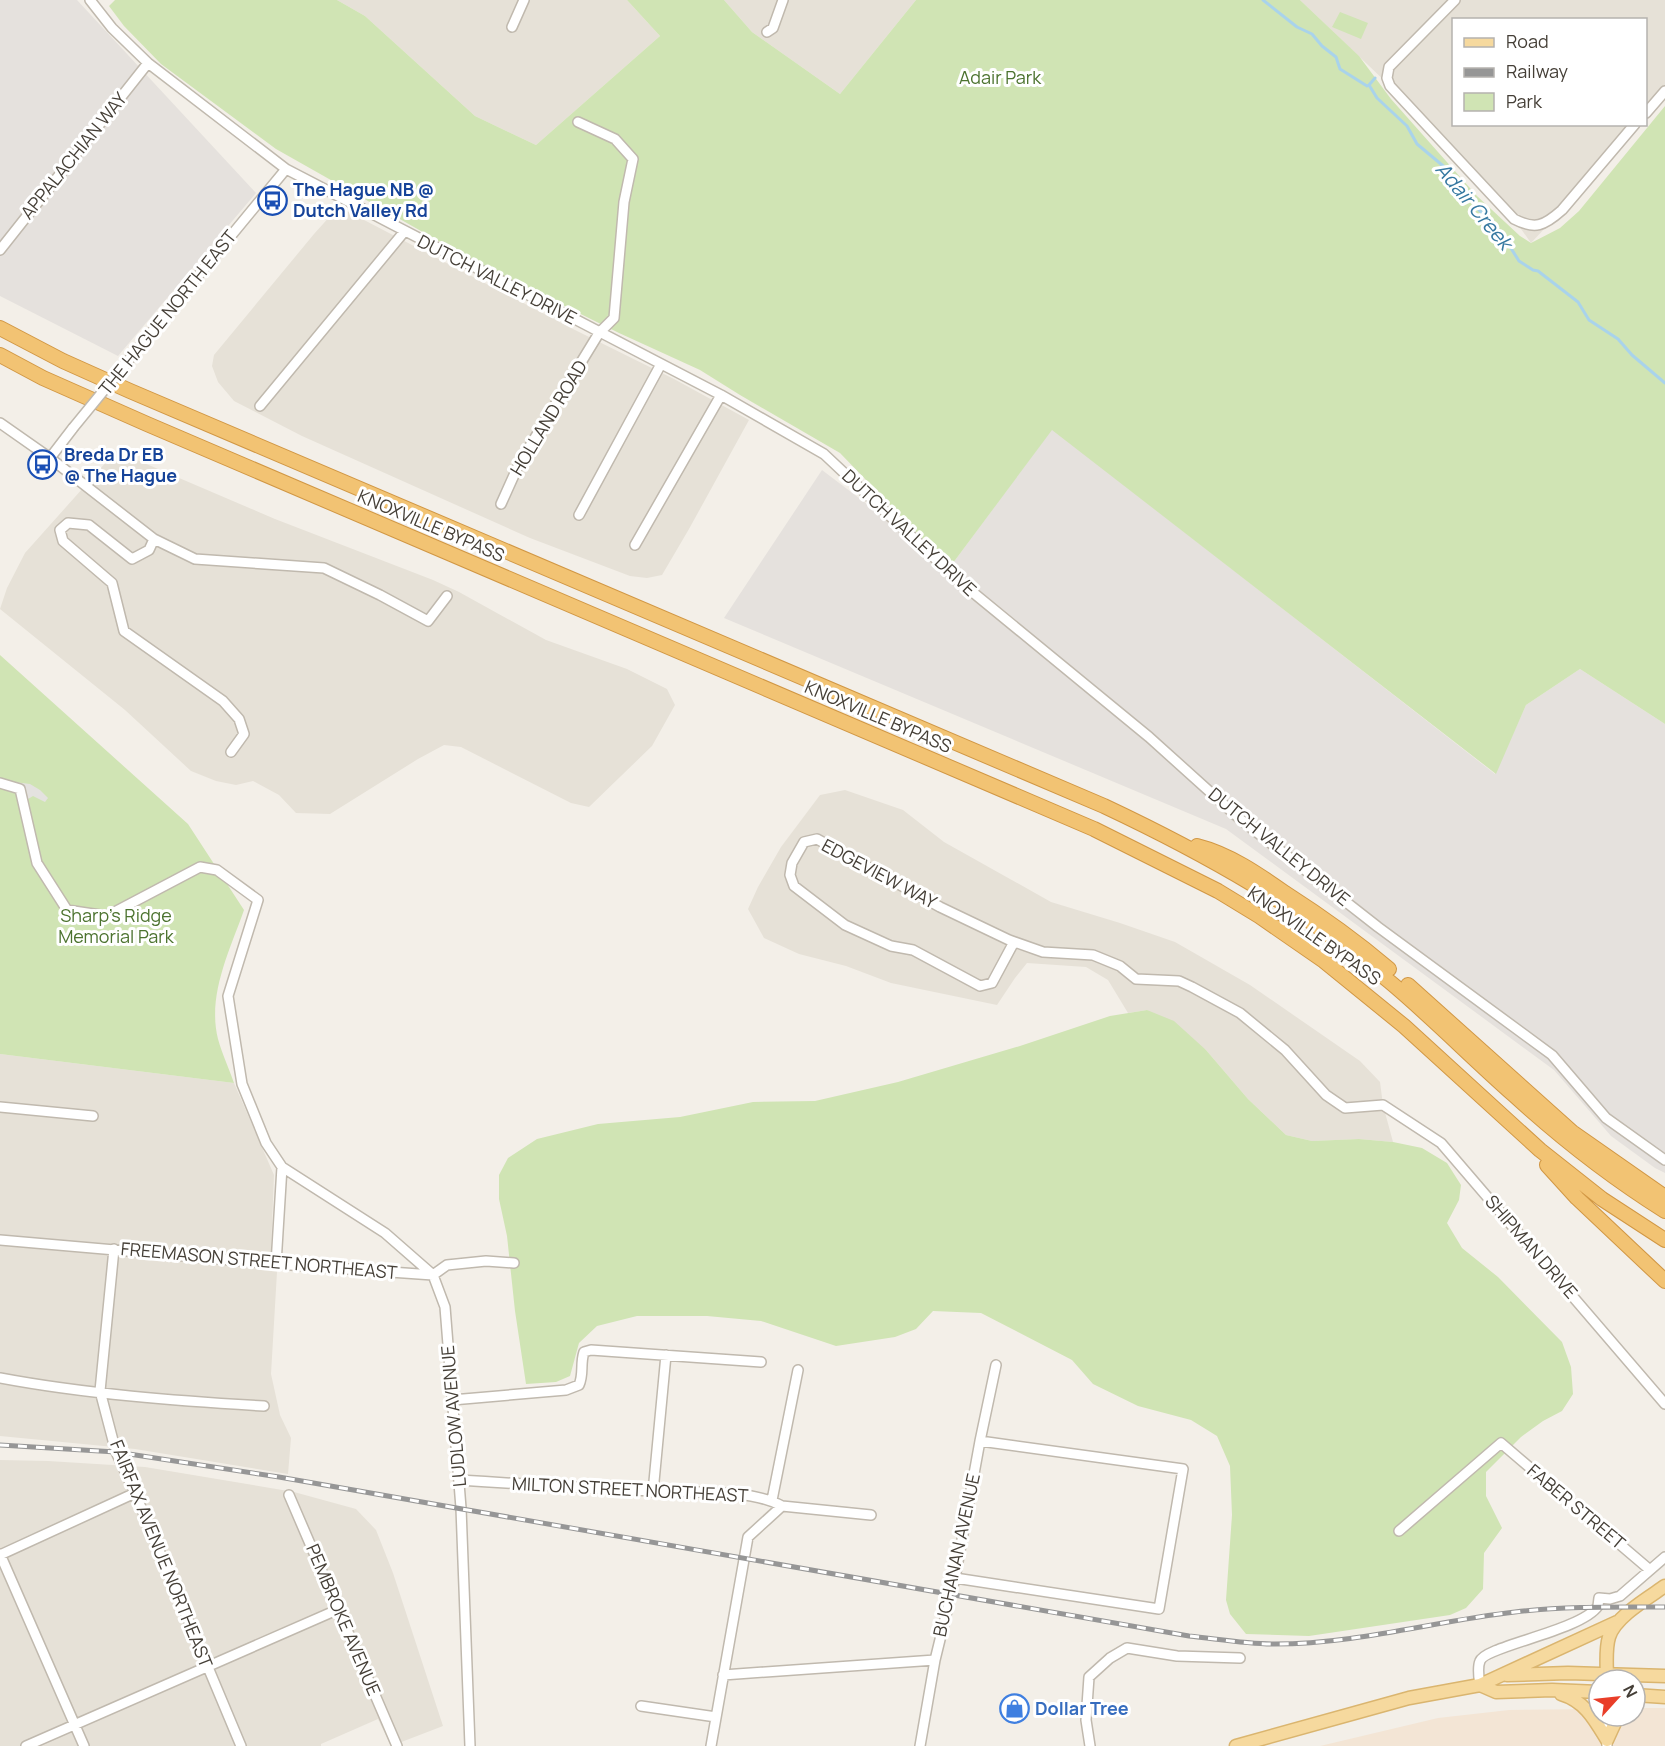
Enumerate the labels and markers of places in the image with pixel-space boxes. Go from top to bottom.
place label: The Hague NB @ Dutch Valley Rd [293,177,434,222]
bus stop icon: The Hague NB @ Dutch Valley Rd [256,184,288,216]
place label: Breda Dr EB @ The Hague [64,442,177,487]
bus stop icon: Breda Dr EB @ The Hague [27,449,59,481]
shop icon: Dollar Tree [998,1693,1030,1725]
place label: Dollar Tree [1035,1696,1129,1720]

